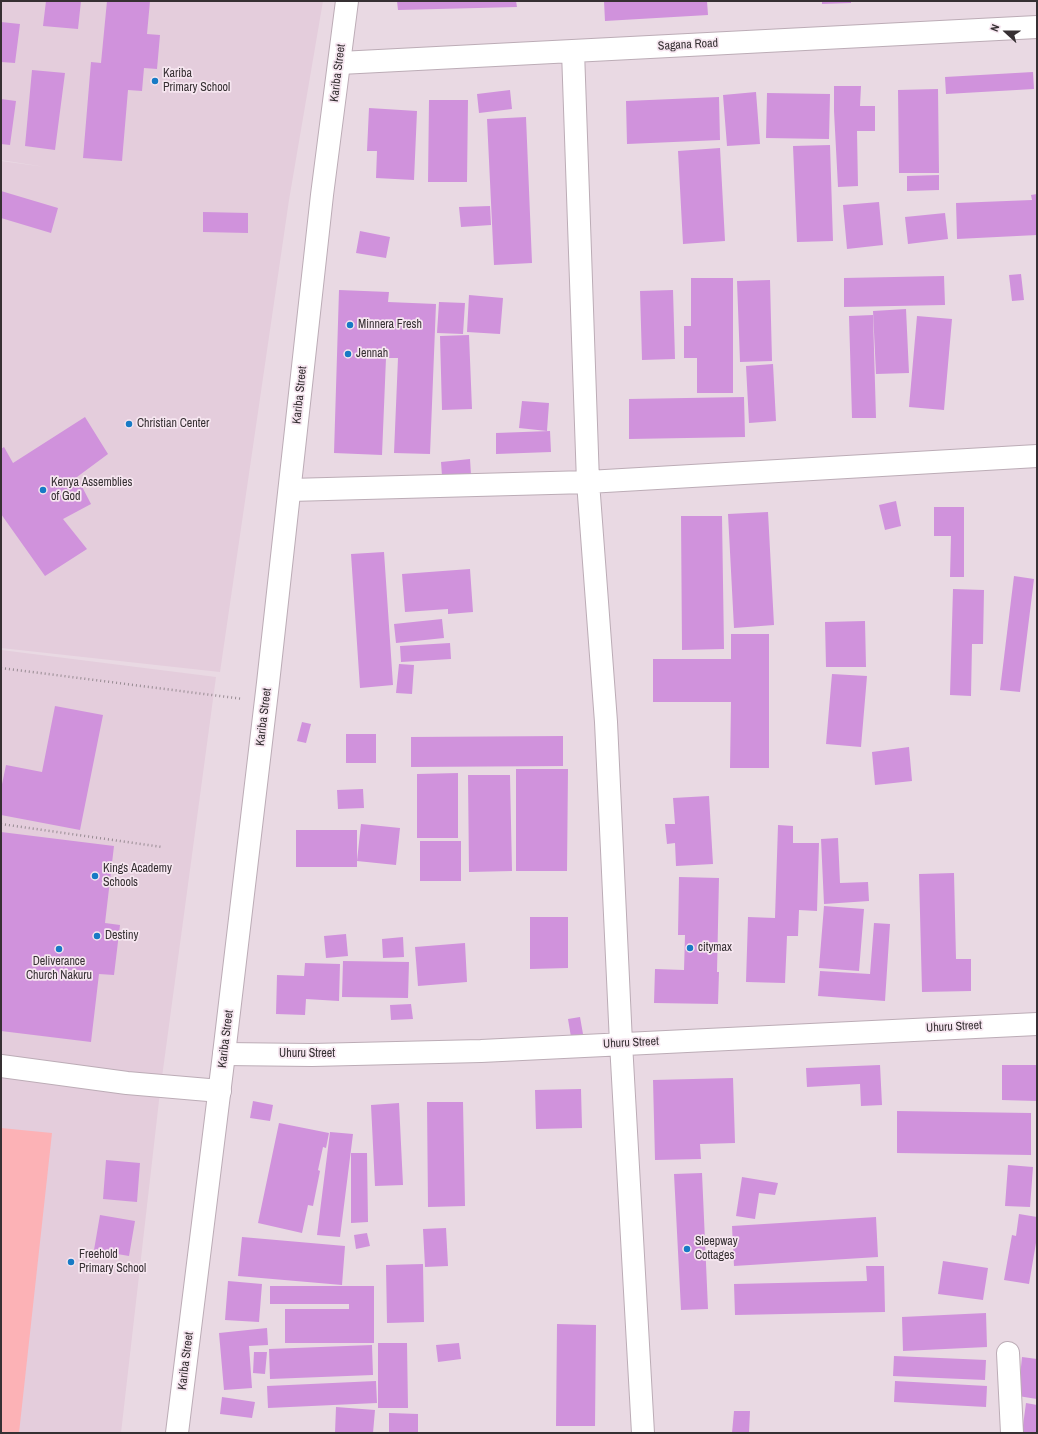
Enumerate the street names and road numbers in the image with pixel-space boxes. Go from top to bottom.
street label: Sagana Road [658,36,718,54]
street label: Kariba Street [327,43,349,103]
street label: Kariba Street [290,365,310,425]
street label: Kariba Street [253,687,275,747]
street label: Kariba Street [215,1009,237,1069]
street label: Uhuru Street [926,1018,982,1036]
street label: Uhuru Street [603,1034,659,1052]
street label: Uhuru Street [279,1047,335,1061]
street label: Kariba Street [175,1331,197,1391]

